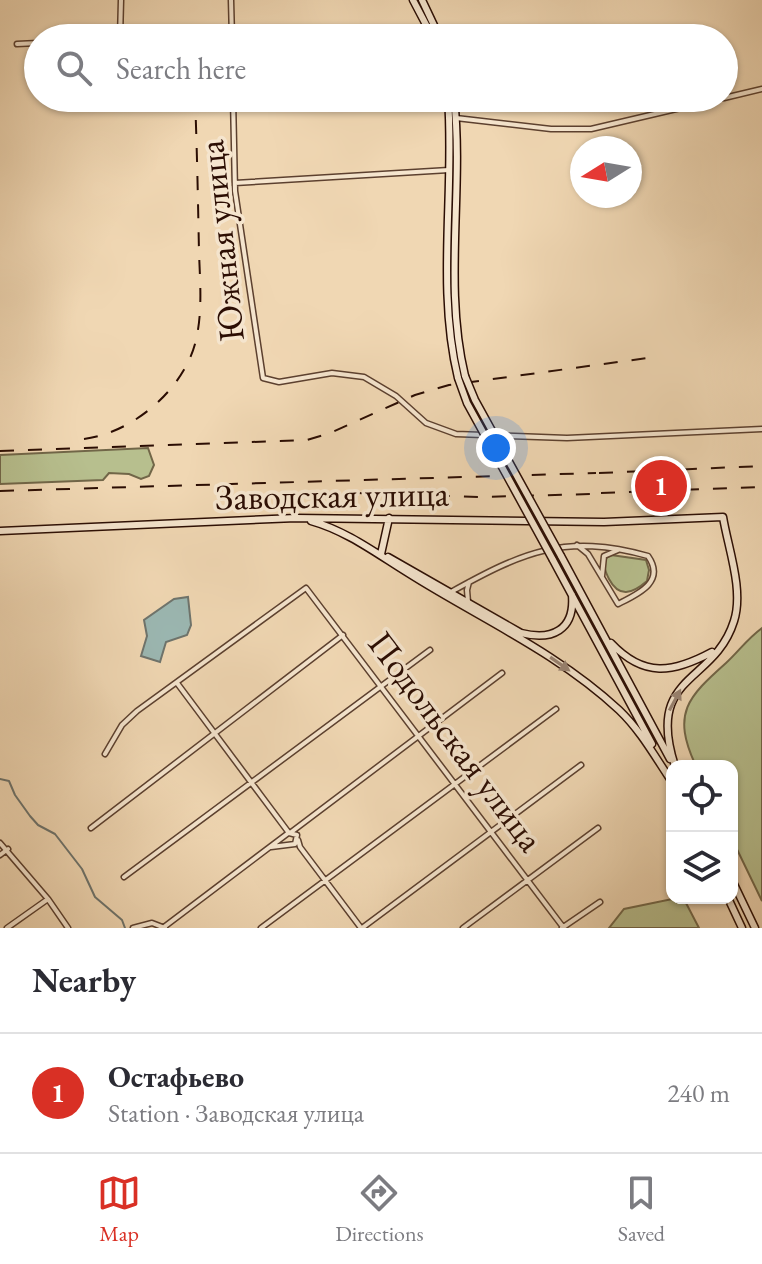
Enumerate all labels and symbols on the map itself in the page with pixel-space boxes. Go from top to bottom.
north arrow [570,136,642,208]
street label: Южная улица [187,137,255,344]
your location [476,428,516,468]
pin: 1 [635,456,687,516]
street label: Заводская улица [215,469,450,521]
street label: Подольская улица [358,621,555,861]
one-way arrow [549,656,571,672]
one-way arrow [669,689,682,712]

